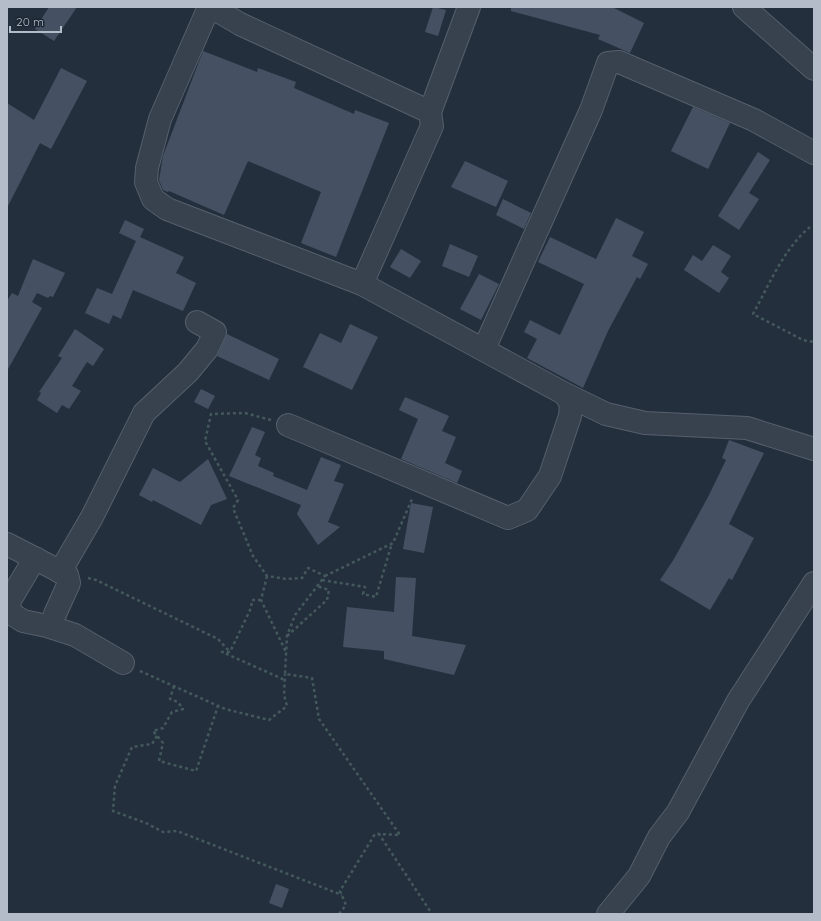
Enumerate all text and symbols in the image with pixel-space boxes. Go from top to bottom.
scale bar [10,8,61,34]
text: 20 m [16,14,44,29]

